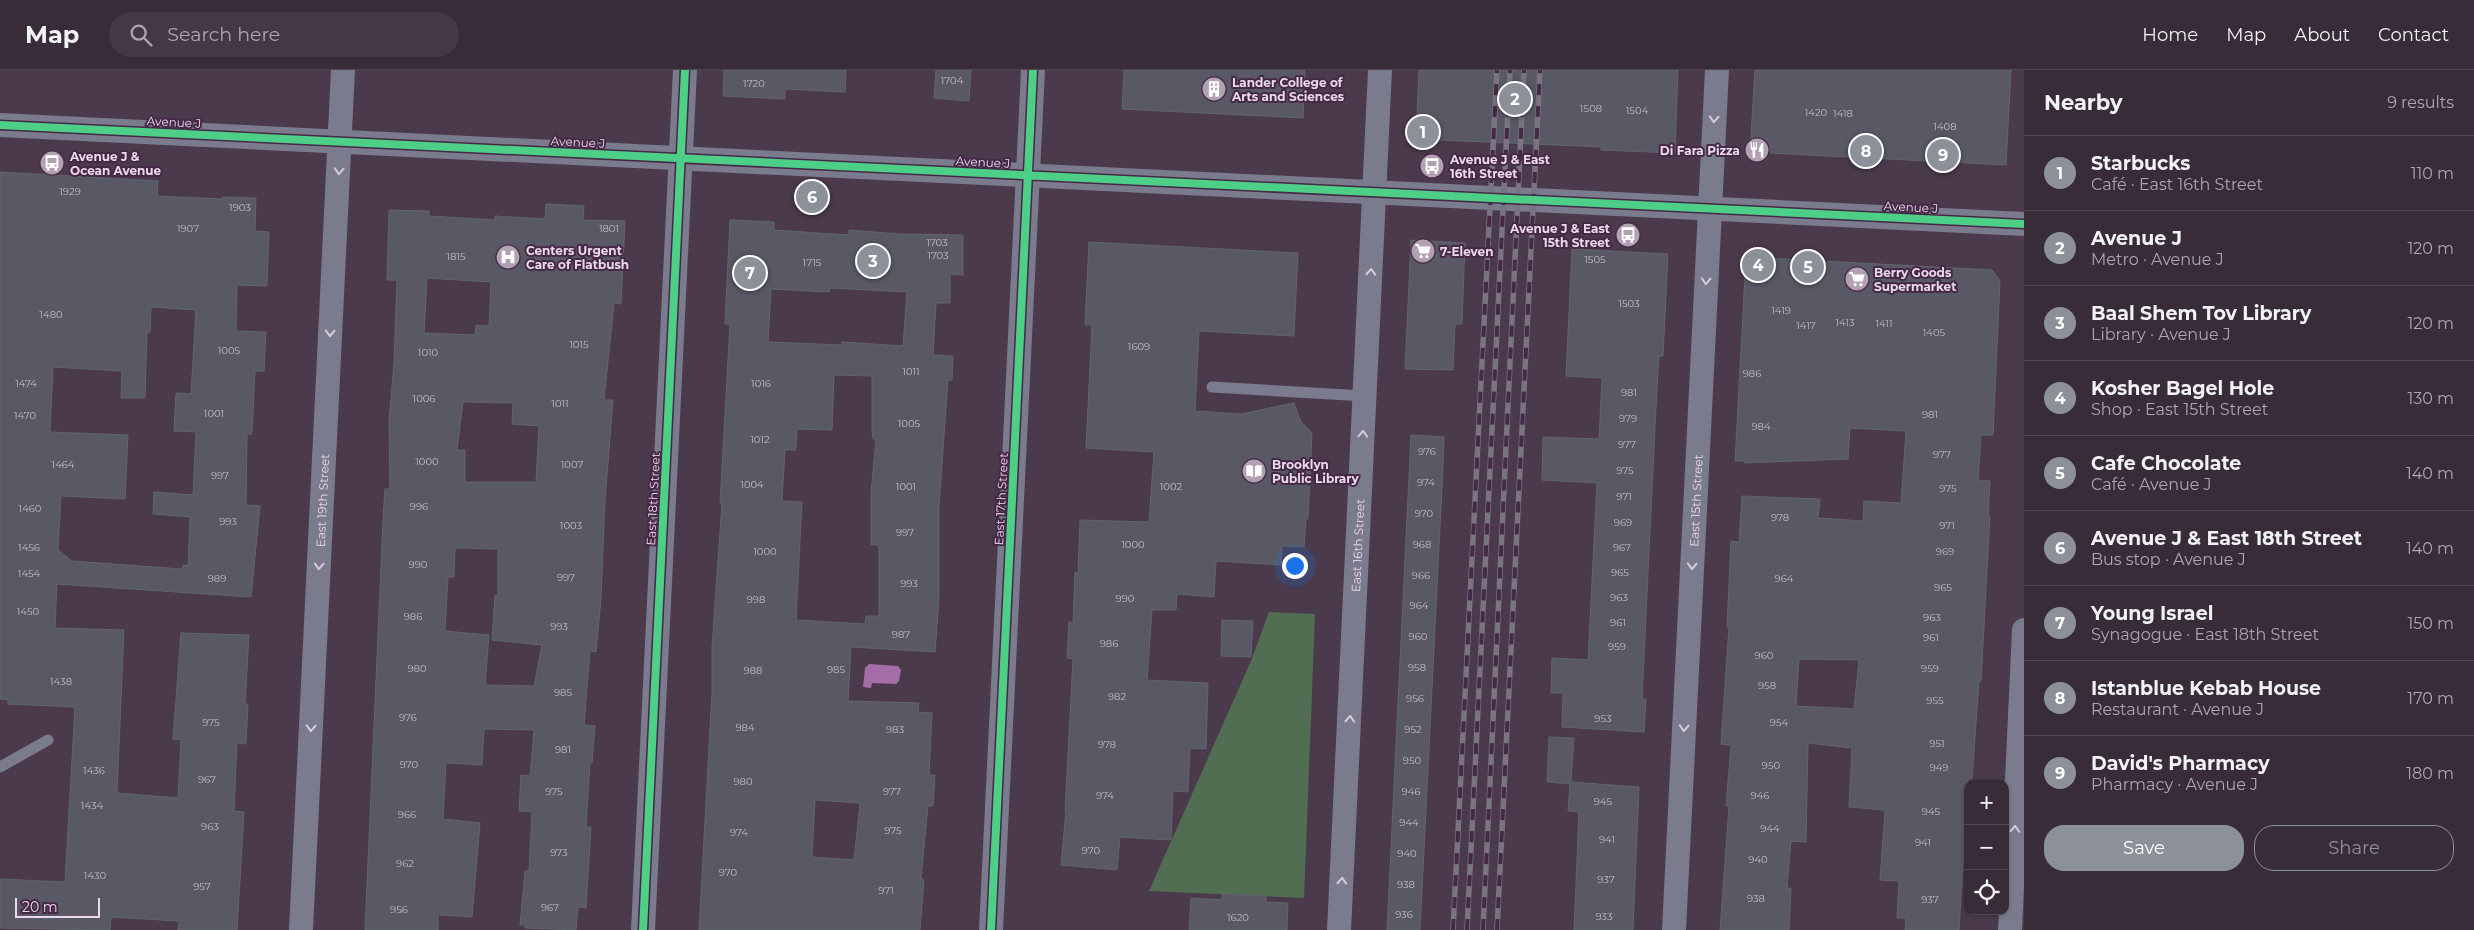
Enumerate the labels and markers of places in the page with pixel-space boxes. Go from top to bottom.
place label: Lander College of Arts and Sciences [1231,75,1345,104]
building icon: Lander College of Arts and Sciences [1201,76,1227,102]
pin: 2 [1499,80,1531,118]
pin: 1 [1407,113,1439,151]
pin: 8 [1850,132,1882,170]
pin: 9 [1927,136,1959,174]
restaurant icon: Di Fara Pizza [1744,137,1770,163]
place label: Di Fara Pizza [1660,143,1740,158]
place label: Avenue J & Ocean Avenue [69,149,162,178]
bus stop icon: Avenue J & Ocean Avenue [39,150,65,176]
place label: Avenue J & East 16th Street [1449,152,1551,181]
bus stop icon: Avenue J & East 16th Street [1419,153,1445,179]
pin: 6 [796,178,828,216]
place label: Avenue J & East 15th Street [1509,221,1611,250]
bus stop icon: Avenue J & East 15th Street [1615,222,1641,248]
supermarket icon: 7-Eleven [1410,238,1436,264]
pin: 3 [857,242,889,280]
place label: Centers Urgent Care of Flatbush [526,243,629,272]
hospital icon: Centers Urgent Care of Flatbush [495,244,521,270]
place label: 7-Eleven [1440,244,1493,259]
pin: 4 [1742,246,1774,284]
pin: 5 [1792,248,1824,286]
pin: 7 [734,254,766,292]
place label: Berry Goods Supermarket [1874,265,1957,294]
supermarket icon: Berry Goods Supermarket [1844,266,1870,292]
place label: Brooklyn Public Library [1272,457,1359,486]
library icon: Brooklyn Public Library [1241,458,1267,484]

